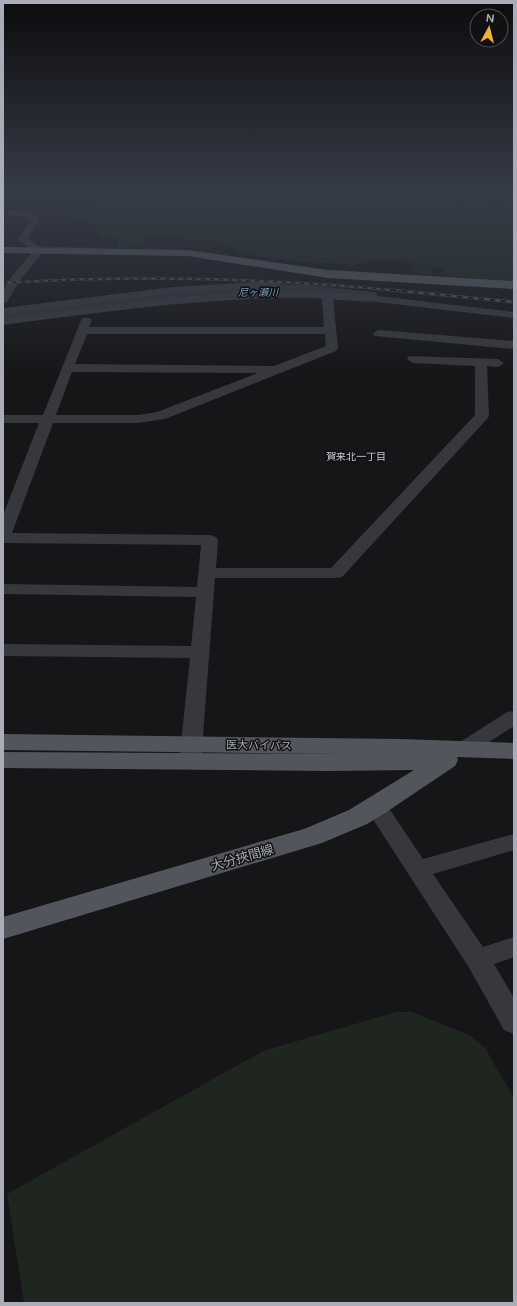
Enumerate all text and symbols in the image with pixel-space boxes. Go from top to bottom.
north arrow [469,8,509,48]
text: N [485,12,495,26]
water label: 尼ヶ瀬川 [238,286,279,299]
district label: 賀来北一丁目 [326,450,386,463]
street label: 医大バイパス [226,738,292,753]
street label: 大分挾間線 [209,841,275,874]

